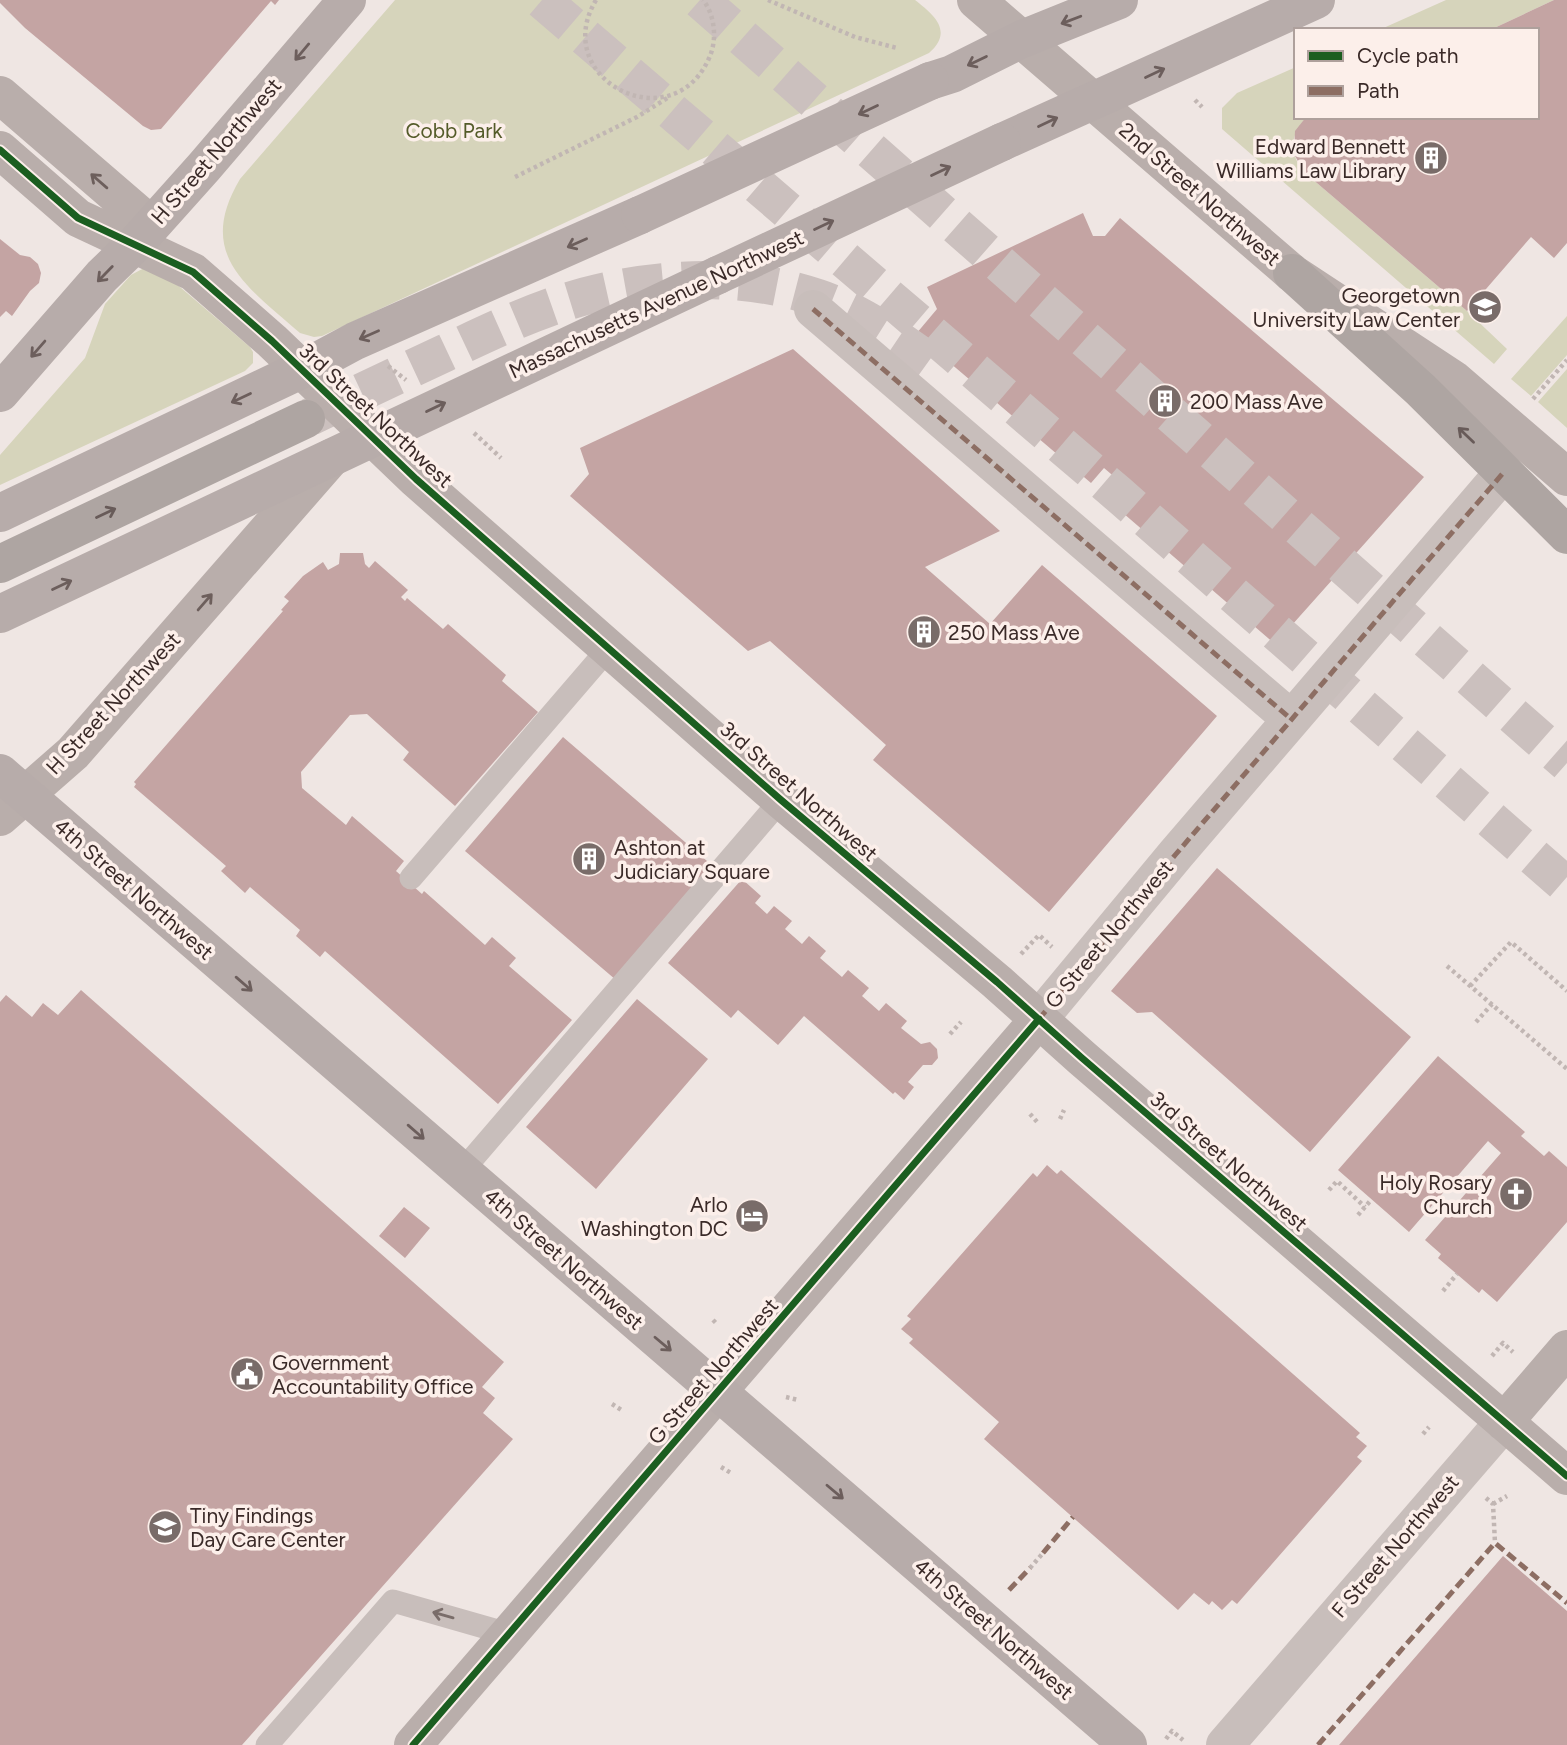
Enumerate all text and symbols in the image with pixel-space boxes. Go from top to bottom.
one-way arrow [1060,15,1082,28]
legend [1294,28,1539,119]
one-way arrow [294,43,310,61]
text: Cycle path [1357,43,1458,68]
one-way arrow [967,55,988,69]
one-way arrow [1144,66,1165,79]
street label: H Street Northwest [146,73,286,229]
text: Path [1357,78,1399,103]
one-way arrow [858,104,879,117]
one-way arrow [1037,115,1058,128]
street label: 2nd Street Northwest [1114,117,1286,271]
park label: Cobb Park [405,118,503,143]
place label: Edward Bennett Williams Law Library [1216,134,1406,183]
building icon: Edward Bennett Williams Law Library [1412,139,1450,177]
one-way arrow [930,164,951,177]
one-way arrow [91,173,109,189]
one-way arrow [813,218,834,231]
street label: Massachusetts Avenue Northwest [505,225,807,383]
one-way arrow [567,237,588,250]
one-way arrow [97,265,114,282]
place label: Georgetown University Law Center [1253,283,1460,332]
school or university icon: Georgetown University Law Center [1466,288,1504,326]
one-way arrow [359,329,381,342]
street label: 3rd Street Northwest [294,338,458,493]
one-way arrow [30,340,46,358]
building icon: 200 Mass Ave [1146,382,1184,420]
place label: 200 Mass Ave [1190,389,1323,414]
one-way arrow [231,392,252,406]
one-way arrow [425,400,446,414]
one-way arrow [1458,427,1475,444]
one-way arrow [95,506,116,520]
one-way arrow [51,578,72,592]
one-way arrow [197,593,213,611]
building icon: 250 Mass Ave [905,613,943,651]
place label: 250 Mass Ave [948,620,1080,645]
street label: H Street Northwest [41,627,185,779]
street label: 3rd Street Northwest [715,716,883,866]
street label: 4th Street Northwest [49,813,219,965]
place label: Ashton at Judiciary Square [614,835,770,884]
building icon: Ashton at Judiciary Square [570,840,608,878]
street label: G Street Northwest [1040,855,1178,1013]
one-way arrow [234,976,252,992]
street label: 3rd Street Northwest [1145,1086,1313,1236]
one-way arrow [407,1124,425,1140]
place label: Holy Rosary Church [1379,1170,1492,1219]
church icon: Holy Rosary Church [1497,1175,1535,1213]
street label: 4th Street Northwest [479,1183,649,1335]
place label: Arlo Washington DC [581,1192,728,1241]
hotel icon: Arlo Washington DC [733,1197,771,1235]
street label: G Street Northwest [643,1293,783,1449]
one-way arrow [654,1336,672,1352]
place label: Government Accountability Office [272,1350,473,1399]
public building icon: Government Accountability Office [228,1355,266,1393]
street label: F Street Northwest [1326,1469,1464,1623]
one-way arrow [826,1485,844,1500]
place label: Tiny Findings Day Care Center [190,1503,346,1552]
school or university icon: Tiny Findings Day Care Center [146,1508,184,1546]
street label: 4th Street Northwest [909,1553,1079,1705]
one-way arrow [432,1608,454,1621]

